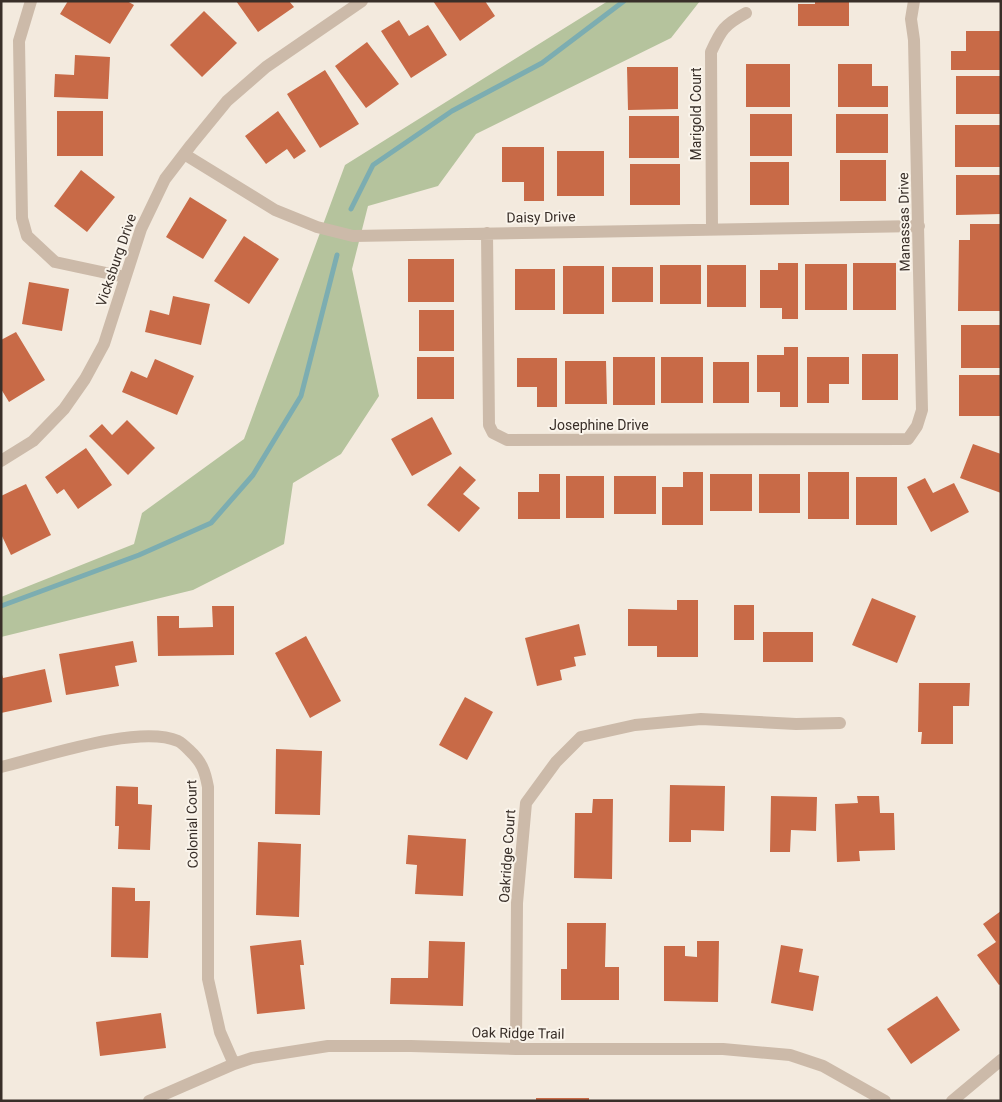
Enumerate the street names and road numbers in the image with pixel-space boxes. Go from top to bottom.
street label: Marigold Court [688,67,704,161]
street label: Manassas Drive [895,172,913,272]
street label: Daisy Drive [506,208,576,226]
street label: Vicksburg Drive [93,212,139,308]
street label: Josephine Drive [549,417,649,433]
street label: Colonial Court [183,779,201,868]
street label: Oakridge Court [496,808,518,903]
street label: Oak Ridge Trail [471,1024,565,1042]

